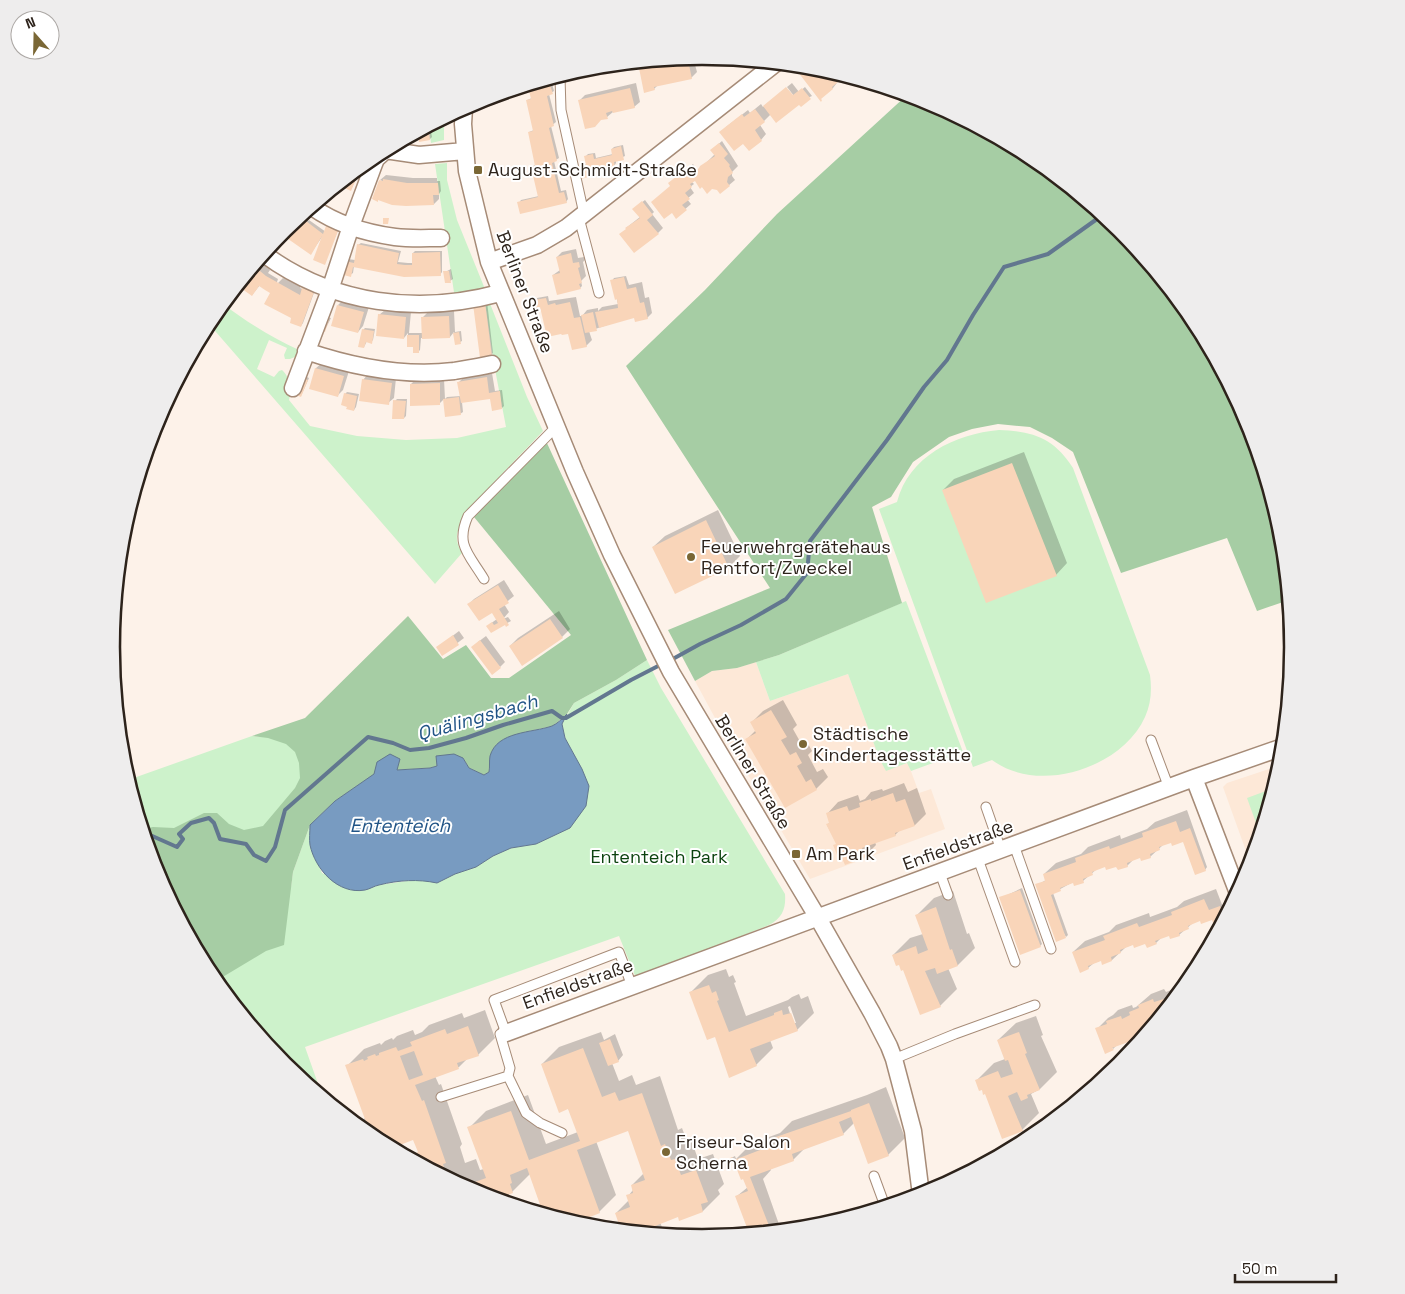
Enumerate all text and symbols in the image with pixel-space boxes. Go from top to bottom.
north arrow [10,10,60,60]
text: N [23,13,38,33]
place label: August-Schmidt-Straße [488,158,697,181]
marker: August-Schmidt-Straße [472,164,484,176]
street label: Berliner Straße [492,227,559,356]
place label: Feuerwehrgerätehaus Rentfort/Zweckel [701,535,891,579]
marker: Feuerwehrgerätehaus Rentfort/Zweckel [685,551,697,563]
water label: Quälingsbach [414,688,541,747]
street label: Berliner Straße [710,710,797,833]
place label: Städtische Kindertagesstätte [813,722,971,766]
marker: Städtische Kindertagesstätte [797,738,809,750]
water label: Ententeich [350,813,451,838]
street label: Enfieldstraße [899,814,1016,875]
place label: Am Park [806,842,875,865]
park label: Ententeich Park [590,845,728,868]
marker: Am Park [790,848,802,860]
street label: Enfieldstraße [519,953,636,1014]
place label: Friseur-Salon Scherna [676,1130,791,1174]
marker: Friseur-Salon Scherna [660,1146,672,1158]
scale bar [1235,1252,1336,1284]
text: 50 m [1242,1259,1277,1278]

